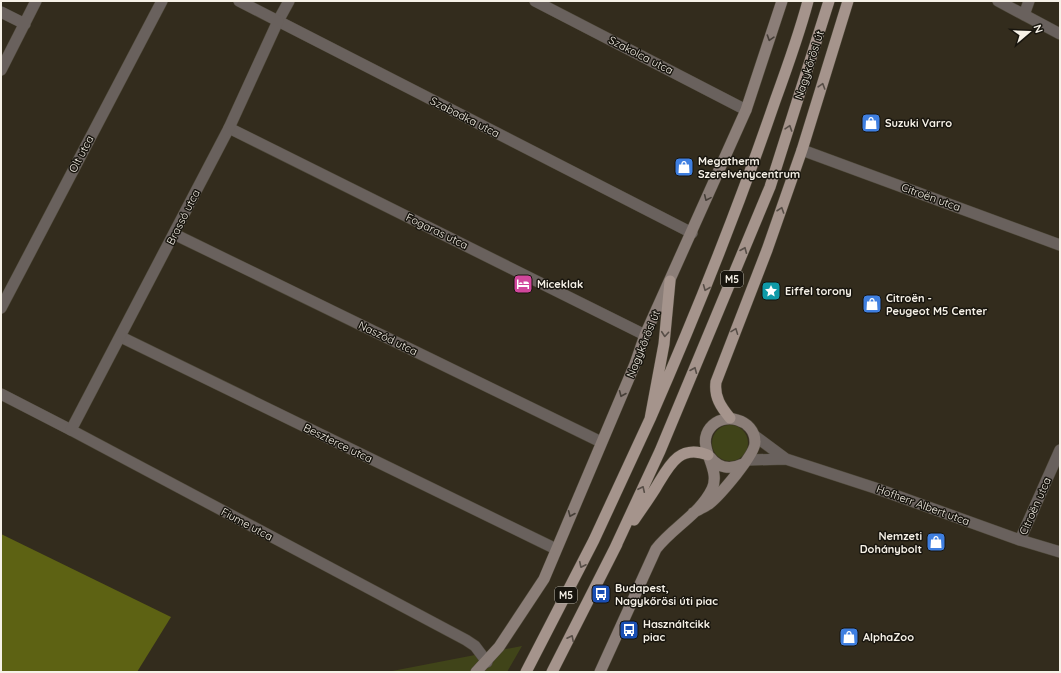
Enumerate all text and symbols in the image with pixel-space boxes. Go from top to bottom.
north arrow [1009,12,1049,52]
text: N [1031,23,1046,35]
street label: Nagykőrösi út [791,28,827,101]
street label: Szakolca utca [606,33,676,77]
one-way arrow [766,35,775,42]
one-way arrow [817,83,826,90]
street label: Szabadka utca [428,94,502,140]
shop icon: Suzuki Varro [860,112,882,134]
place label: Suzuki Varro [885,116,952,130]
one-way arrow [784,125,793,132]
street label: Olt utca [65,133,97,175]
place label: Megatherm Szerelvénycentrum [698,154,800,181]
shop icon: Megatherm Szerelvénycentrum [673,156,695,178]
street label: Citroën utca [900,180,962,214]
street label: Brassó utca [163,187,203,247]
one-way arrow [704,194,712,202]
one-way arrow [776,206,785,213]
street label: Fogaras utca [404,210,470,252]
one-way arrow [739,246,747,254]
road number: M5 [721,271,743,287]
hotel icon: Miceklak [512,273,534,295]
place label: Miceklak [537,277,583,291]
place icon: Eiffel torony [760,280,782,302]
place label: Eiffel torony [785,284,852,298]
one-way arrow [702,285,710,292]
place label: Citroën - Peugeot M5 Center [886,291,987,318]
shop icon: Citroën - Peugeot M5 Center [861,293,883,315]
street label: Nagykőrösi út [623,308,663,380]
street label: Naszód utca [356,318,420,358]
one-way arrow [731,328,739,335]
one-way arrow [661,331,670,337]
one-way arrow [689,366,697,374]
one-way arrow [619,390,627,398]
street label: Beszterce utca [301,420,375,466]
street label: Citroën utca [1016,475,1054,537]
street label: Hofherr Albert utca [874,482,972,528]
one-way arrow [637,486,645,493]
street label: Fiume utca [219,505,275,543]
one-way arrow [568,509,576,517]
place label: Nemzeti Dohánybolt [860,529,922,556]
shop icon: Nemzeti Dohánybolt [925,531,947,553]
one-way arrow [579,561,586,568]
place label: Budapest, Nagykőrösi úti piac [615,581,718,608]
bus stop icon: Budapest, Nagykőrösi úti piac [590,583,612,605]
road number: M5 [555,587,577,603]
place label: Használtcikk piac [643,617,710,644]
bus stop icon: Használtcikk piac [618,619,640,641]
shop icon: AlphaZoo [838,626,860,648]
place label: AlphaZoo [863,630,914,644]
one-way arrow [566,635,573,642]

